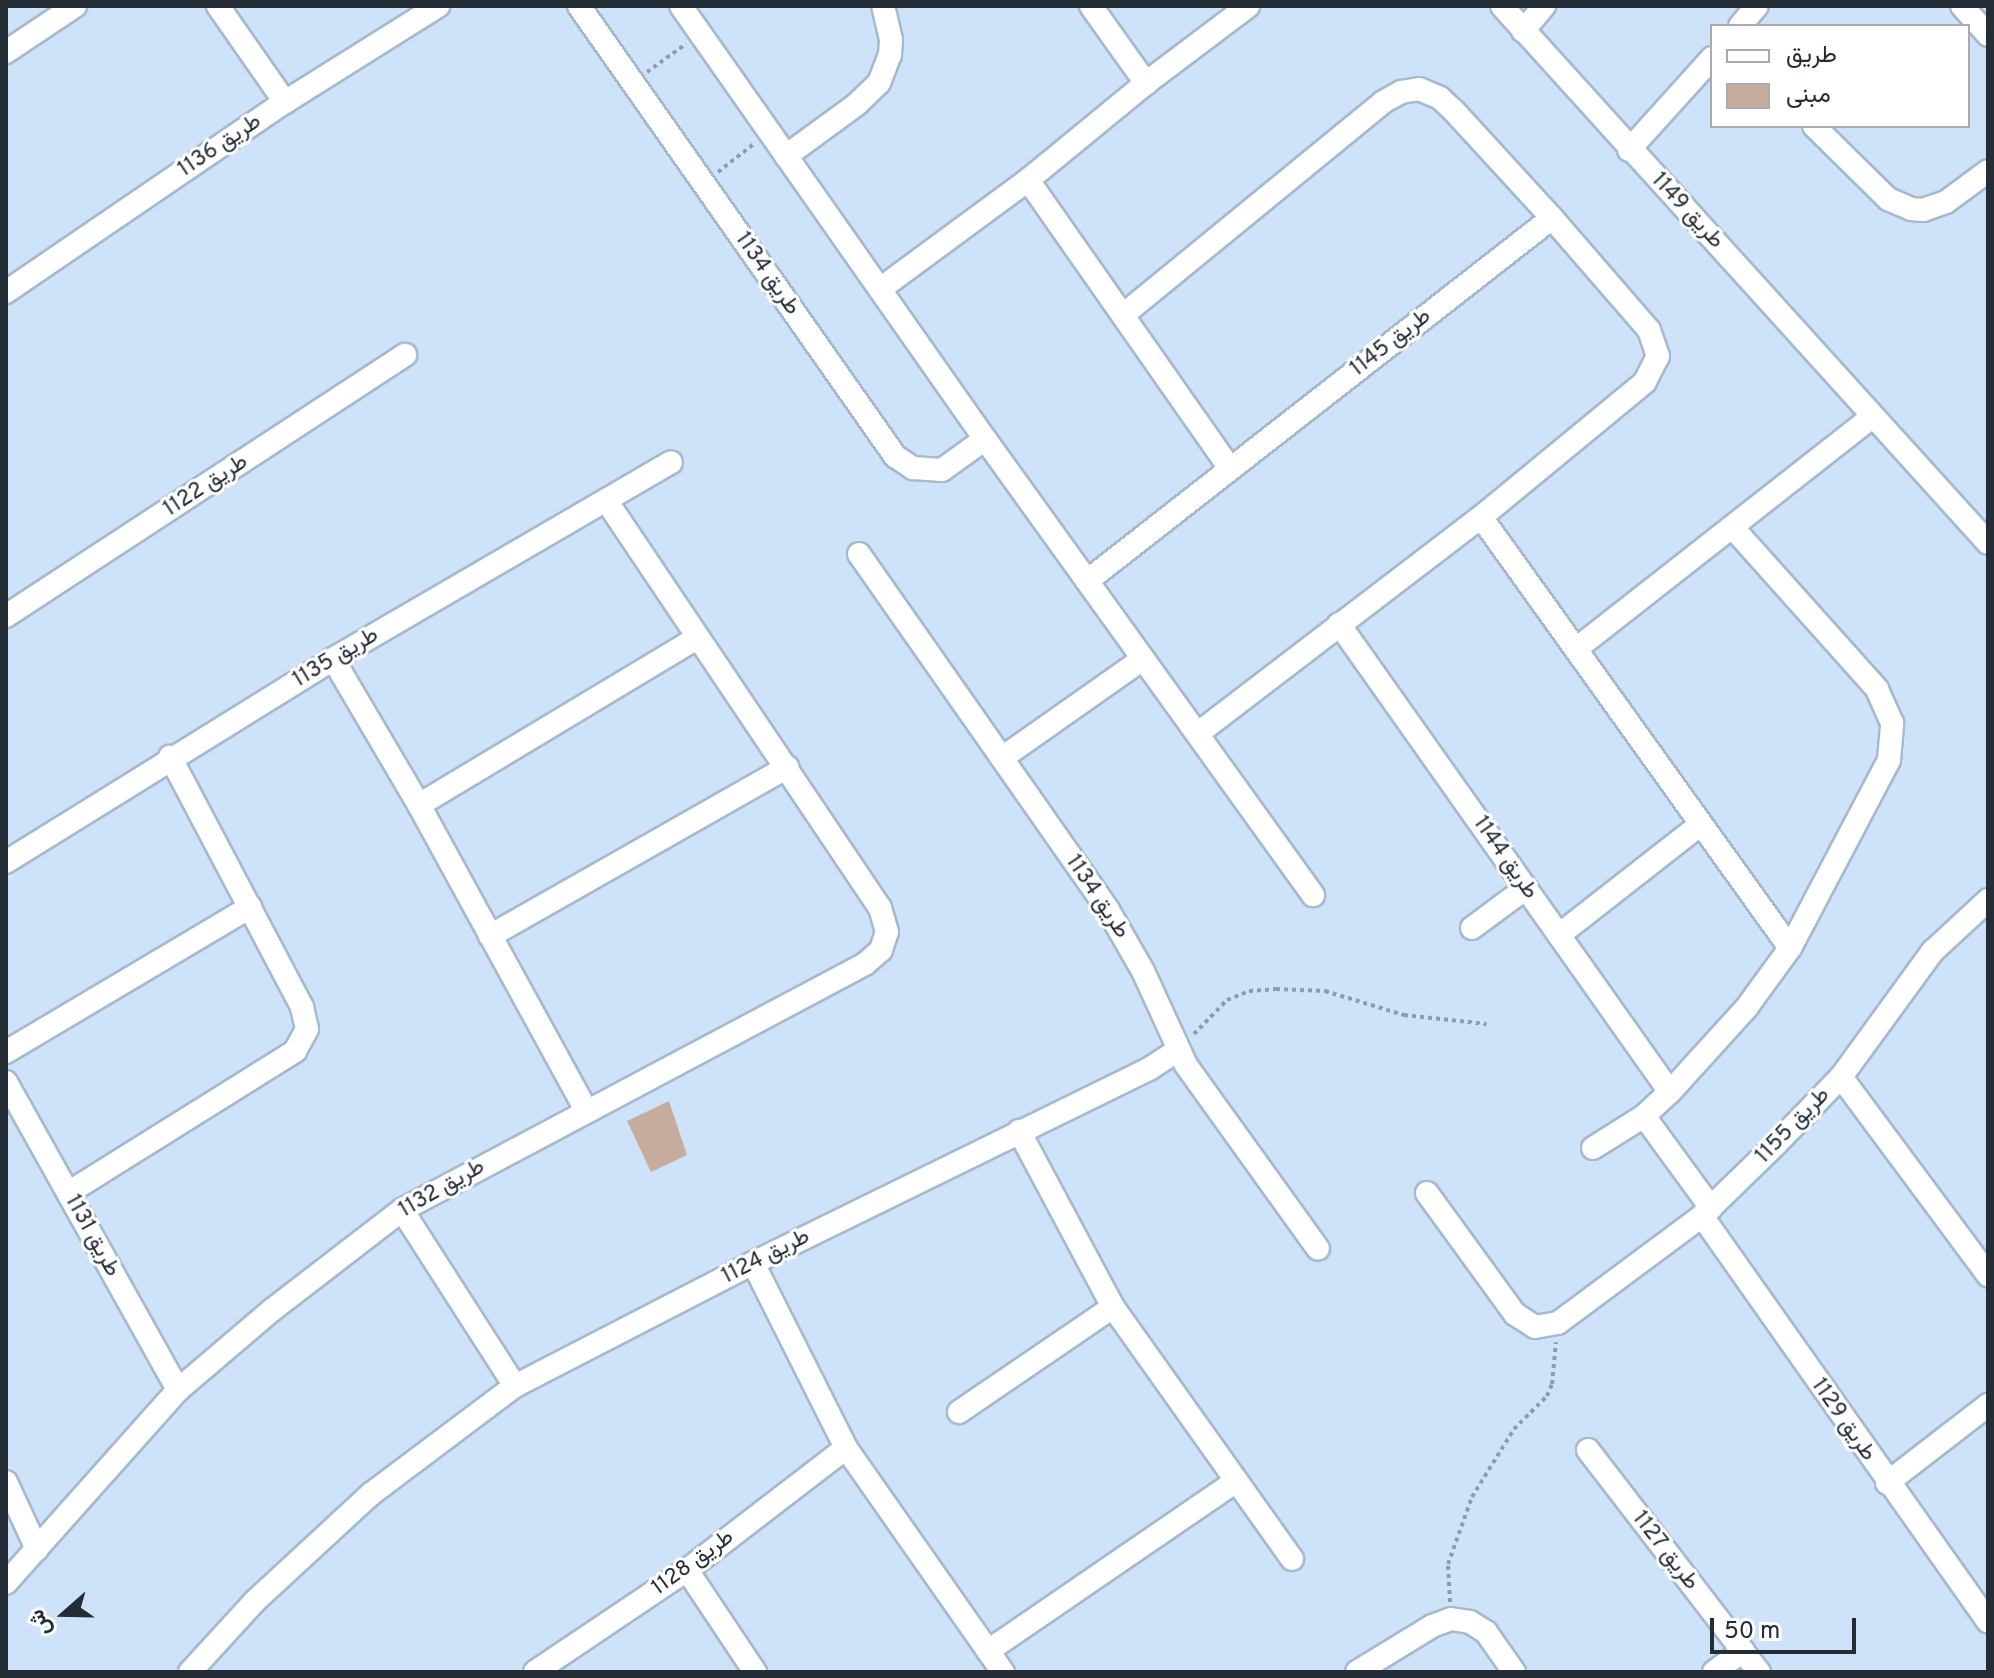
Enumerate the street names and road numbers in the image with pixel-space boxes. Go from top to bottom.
street label: طريق 1136 [173,109,267,183]
street label: طريق 1149 [1645,168,1729,254]
street label: طريق 1134 [729,227,805,321]
street label: طريق 1145 [1345,303,1437,383]
street label: طريق 1122 [159,449,253,523]
street label: طريق 1135 [288,622,384,694]
street label: طريق 1144 [1467,811,1543,905]
street label: طريق 1134 [1059,850,1135,944]
street label: طريق 1155 [1750,1082,1836,1170]
street label: طريق 1132 [394,1154,490,1224]
street label: طريق 1131 [59,1190,125,1282]
street label: طريق 1124 [718,1224,814,1290]
street label: طريق 1129 [1805,1374,1881,1466]
street label: طريق 1127 [1626,1506,1704,1596]
street label: طريق 1128 [647,1524,739,1602]

